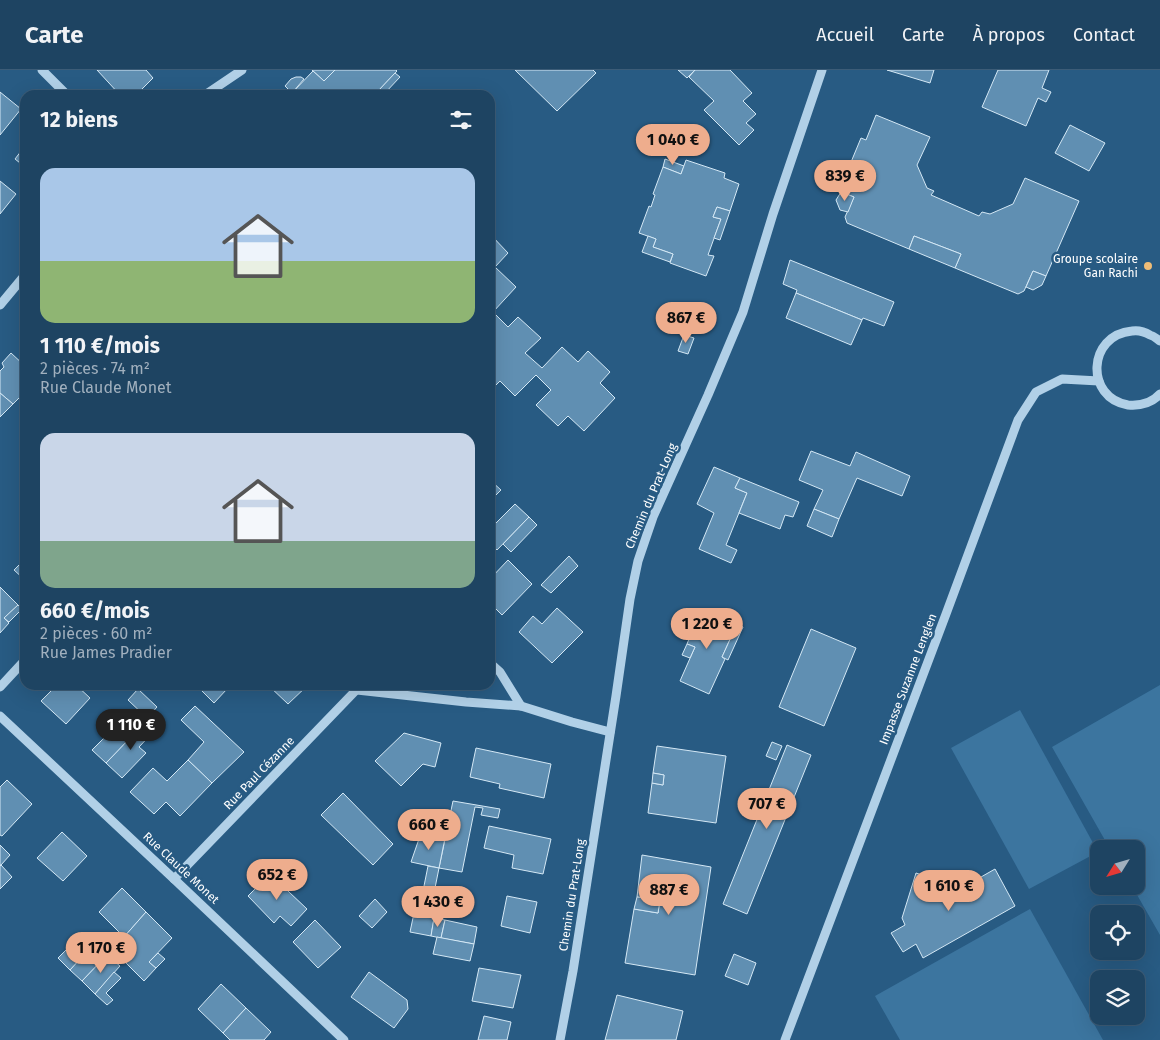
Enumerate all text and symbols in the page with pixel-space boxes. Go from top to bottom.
text: Carte [25,21,83,49]
text: Accueil [816,24,874,46]
text: Carte [902,24,945,46]
text: À propos [973,24,1045,46]
text: Contact [1073,24,1135,46]
icon: filters [447,106,475,134]
text: 12 biens [40,107,118,133]
pin: 1 040 € [627,124,719,166]
text: 1 040 € [647,130,699,149]
pin: 839 € [810,160,880,202]
text: 839 € [825,166,865,185]
icon: home [213,201,303,291]
place label: Groupe scolaire Gan Rachi [1053,252,1138,280]
marker: Groupe scolaire Gan Rachi [1142,260,1154,272]
pin: 867 € [651,302,721,344]
text: 867 € [667,308,705,327]
text: 1 110 €/mois [40,333,160,359]
text: 2 pièces · 74 m² [40,359,150,378]
text: Rue Claude Monet [40,378,172,397]
street label: Chemin du Prat-Long [622,440,680,551]
icon: home [213,466,303,556]
text: 660 €/mois [40,598,150,624]
pin: 1 220 € [661,608,753,650]
street label: Impasse Suzanne Lenglen [876,611,940,747]
text: 1 220 € [682,614,732,633]
text: 2 pièces · 60 m² [40,624,152,643]
text: Rue James Pradier [40,643,172,662]
pin: 1 110 € [85,708,177,751]
text: 1 110 € [107,715,155,734]
street label: Rue Paul Cézanne [221,734,297,812]
pin: 707 € [732,788,802,830]
text: 707 € [748,794,786,813]
pin: 660 € [394,808,464,851]
text: 660 € [409,815,449,834]
street label: Rue Claude Monet [140,829,222,907]
street label: Chemin du Prat-Long [556,837,588,952]
north arrow [1090,840,1145,895]
map controls [1090,840,1145,1025]
pin: 652 € [242,858,312,901]
text: 652 € [258,865,296,884]
pin: 1 610 € [903,870,995,912]
pin: 887 € [634,874,704,916]
text: 1 610 € [924,876,974,895]
text: 887 € [649,880,689,899]
pin: 1 430 € [392,886,484,928]
text: 1 430 € [413,892,463,911]
button: locate [1090,905,1145,960]
pin: 1 170 € [55,932,147,974]
text: 1 170 € [77,938,125,957]
button: layers [1090,970,1145,1025]

